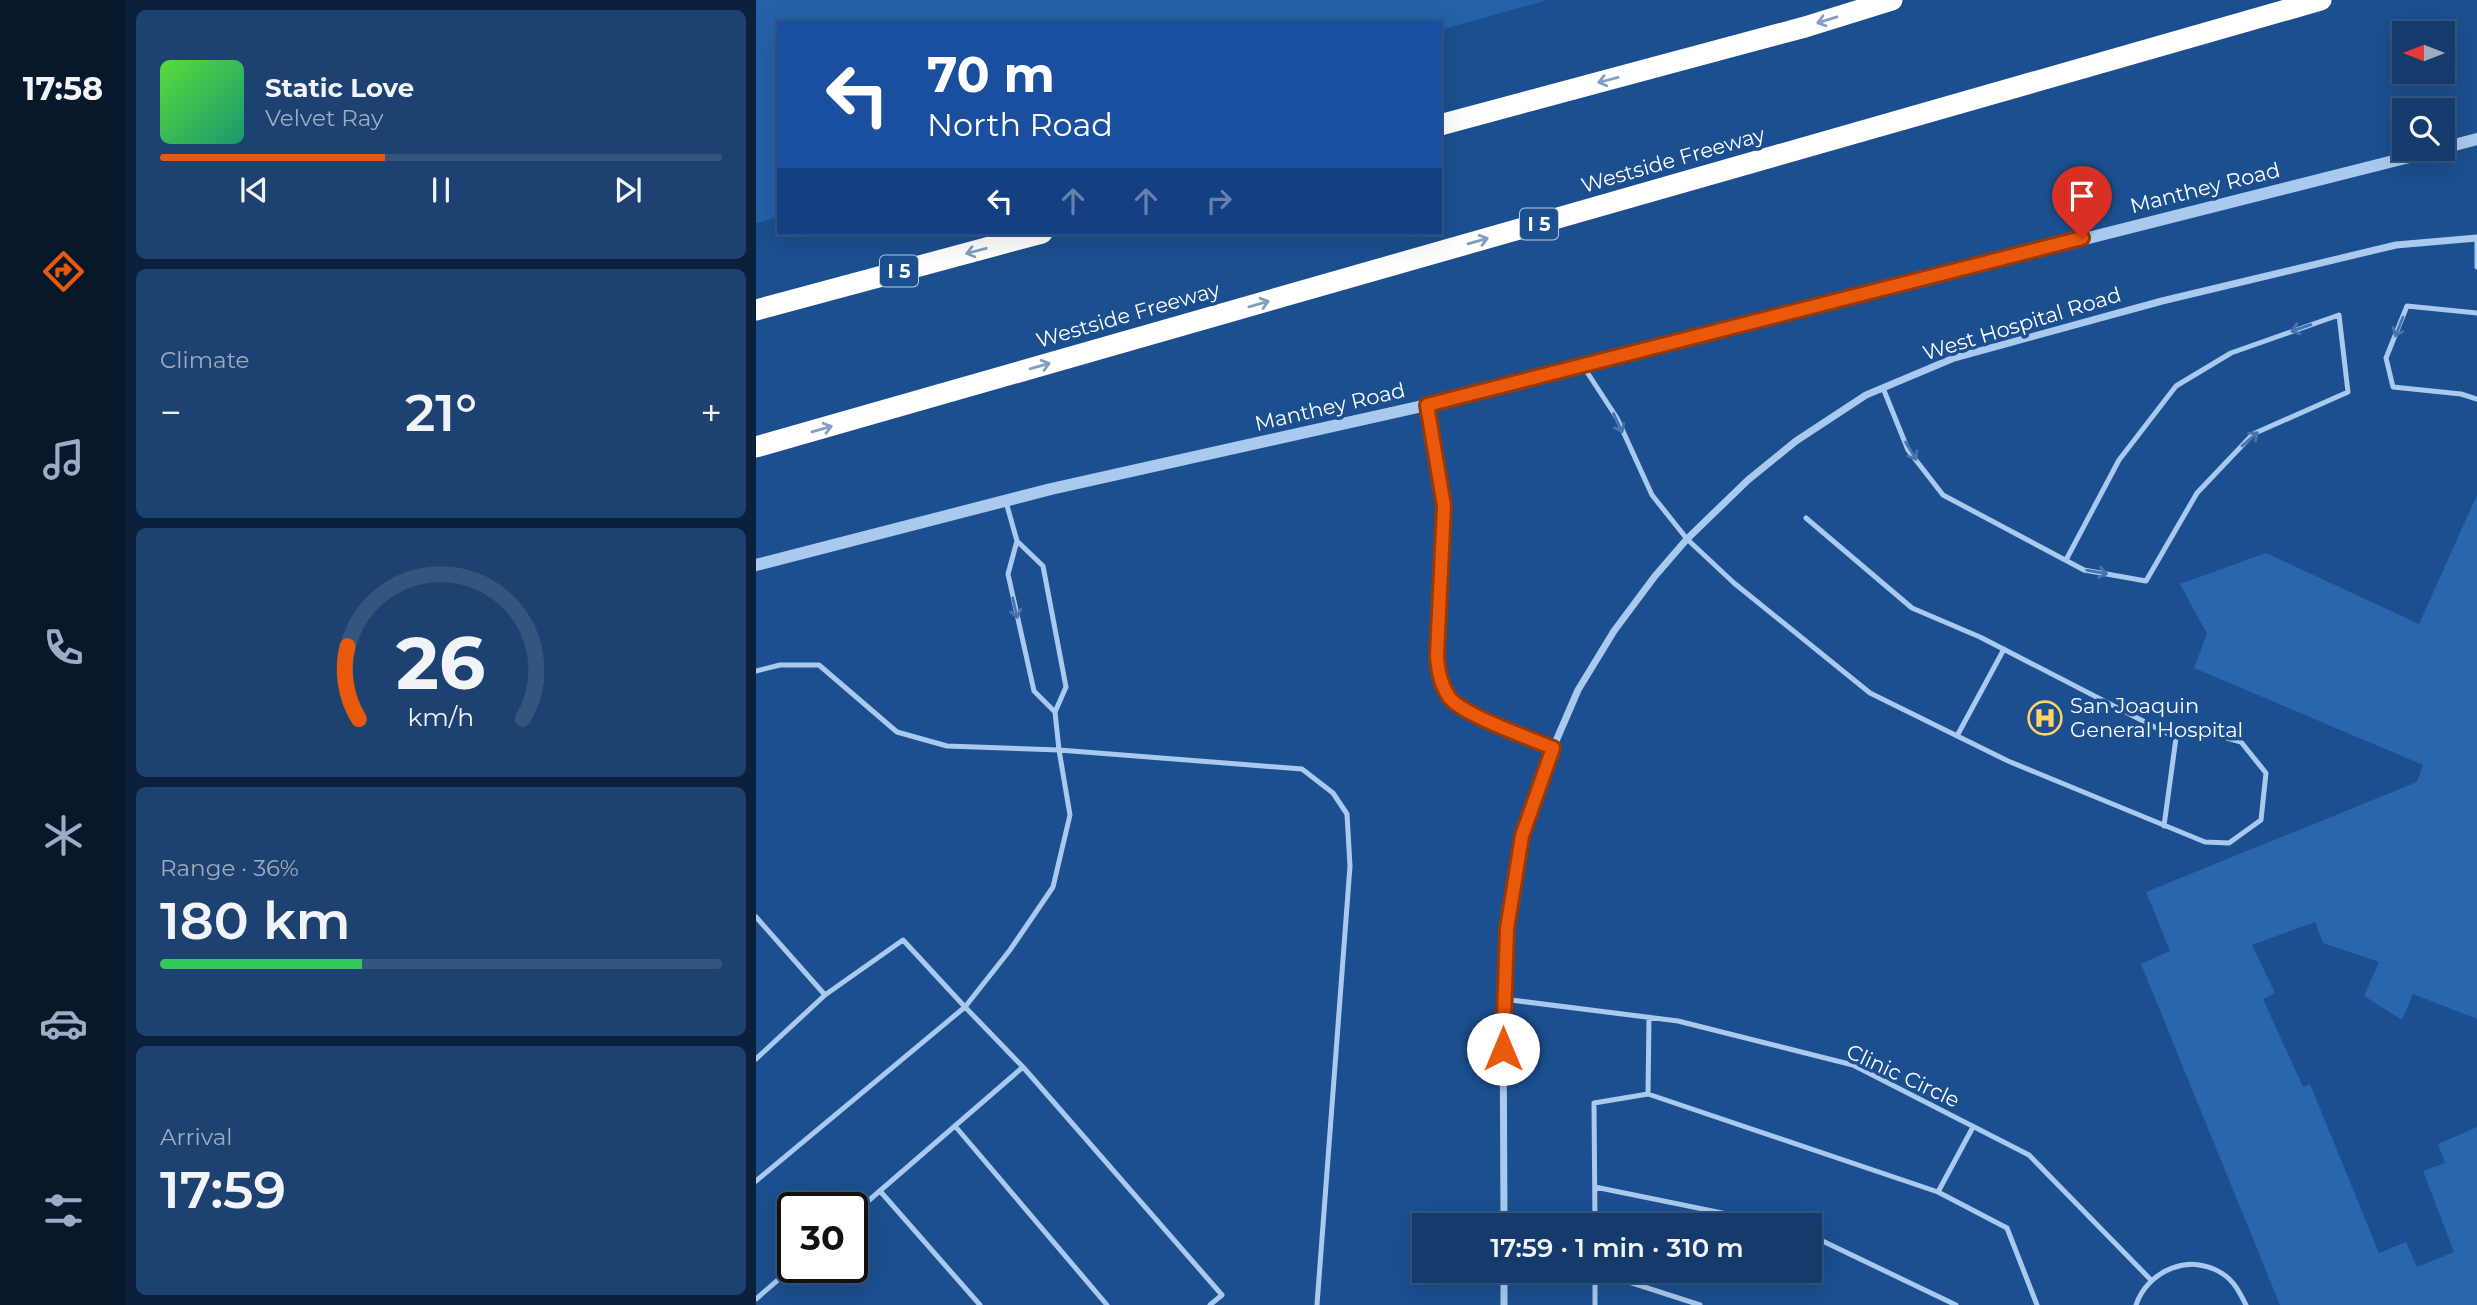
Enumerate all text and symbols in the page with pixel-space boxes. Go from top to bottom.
one-way arrow [1816,14,1838,27]
north arrow [2392,21,2455,84]
map controls [2392,21,2455,161]
text: 70 m [927,45,1055,104]
icon: left [812,49,903,140]
text: 17:58 [23,69,103,108]
text: Static Love [265,72,414,104]
one-way arrow [1597,74,1619,87]
button: search [2392,98,2455,161]
text: Velvet Ray [265,104,383,132]
text: North Road [927,105,1113,144]
street label: Westside Freeway [1578,121,1768,198]
street label: Manthey Road [2127,157,2282,218]
pin [2052,166,2112,238]
icon: previous [235,171,273,209]
icon: pause [422,171,460,209]
icon: next [609,171,647,209]
icon: arrive [2063,177,2101,215]
icon: left [981,182,1019,220]
icon: ahead [1054,182,1092,220]
icon: ahead [1127,182,1165,220]
icon: right [1200,182,1238,220]
road number: I 5 [1520,208,1558,240]
one-way arrow [1466,234,1489,247]
one-way arrow [965,245,987,258]
icon: directions [39,247,88,296]
road number: I 5 [880,256,918,286]
street label: Westside Freeway [1033,276,1223,353]
street label: West Hospital Road [1920,281,2124,366]
one-way arrow [1248,296,1270,309]
one-way arrow [2391,316,2404,337]
one-way arrow [2290,323,2312,335]
text: Climate [160,346,249,374]
one-way arrow [1029,359,1051,372]
street label: Manthey Road [1252,377,1408,436]
text: 21° [405,381,477,444]
text: − [160,389,182,436]
text: + [700,389,722,436]
one-way arrow [1612,412,1626,433]
one-way arrow [810,421,832,434]
one-way arrow [2241,432,2259,448]
icon: music [39,435,88,484]
one-way arrow [1904,440,1918,460]
one-way arrow [2085,566,2107,579]
one-way arrow [1009,596,1023,619]
text: 26 [396,619,486,707]
icon: phone [39,623,88,672]
place label: San Joaquin General Hospital [2070,693,2243,742]
hospital icon: San Joaquin General Hospital [2026,699,2064,737]
text: km/h [408,701,474,731]
icon: climate [39,811,88,860]
text: Range · 36% [160,854,299,882]
text: 180 km [160,889,351,952]
icon: car [39,999,88,1048]
position arrow [1466,1012,1540,1086]
street label: Clinic Circle [1843,1038,1964,1113]
text: Arrival [160,1123,233,1151]
text: 17:59 [160,1158,286,1221]
icon: filters [39,1186,88,1235]
speed limit sign: 30 [777,1192,868,1283]
text: 17:59 · 1 min · 310 m [1490,1232,1744,1264]

